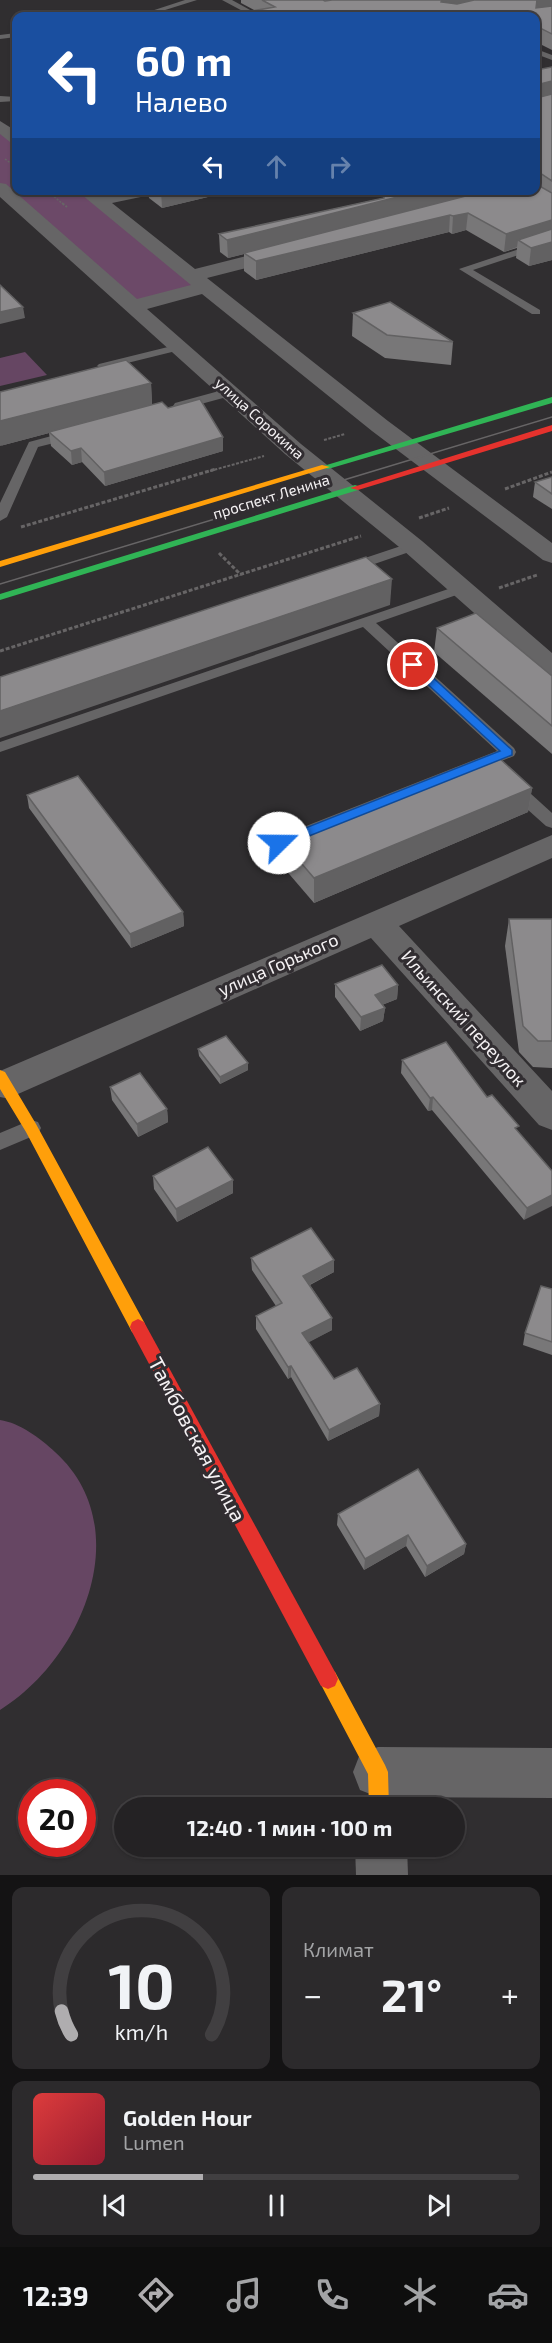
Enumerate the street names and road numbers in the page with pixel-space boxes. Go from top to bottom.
street label: улица Сорокина [211,373,308,463]
street label: проспект Ленина [210,470,332,522]
street label: улица Горького [215,928,341,1000]
street label: Ильинский переулок [397,945,531,1091]
street label: Тамбовская улица [143,1352,252,1526]

